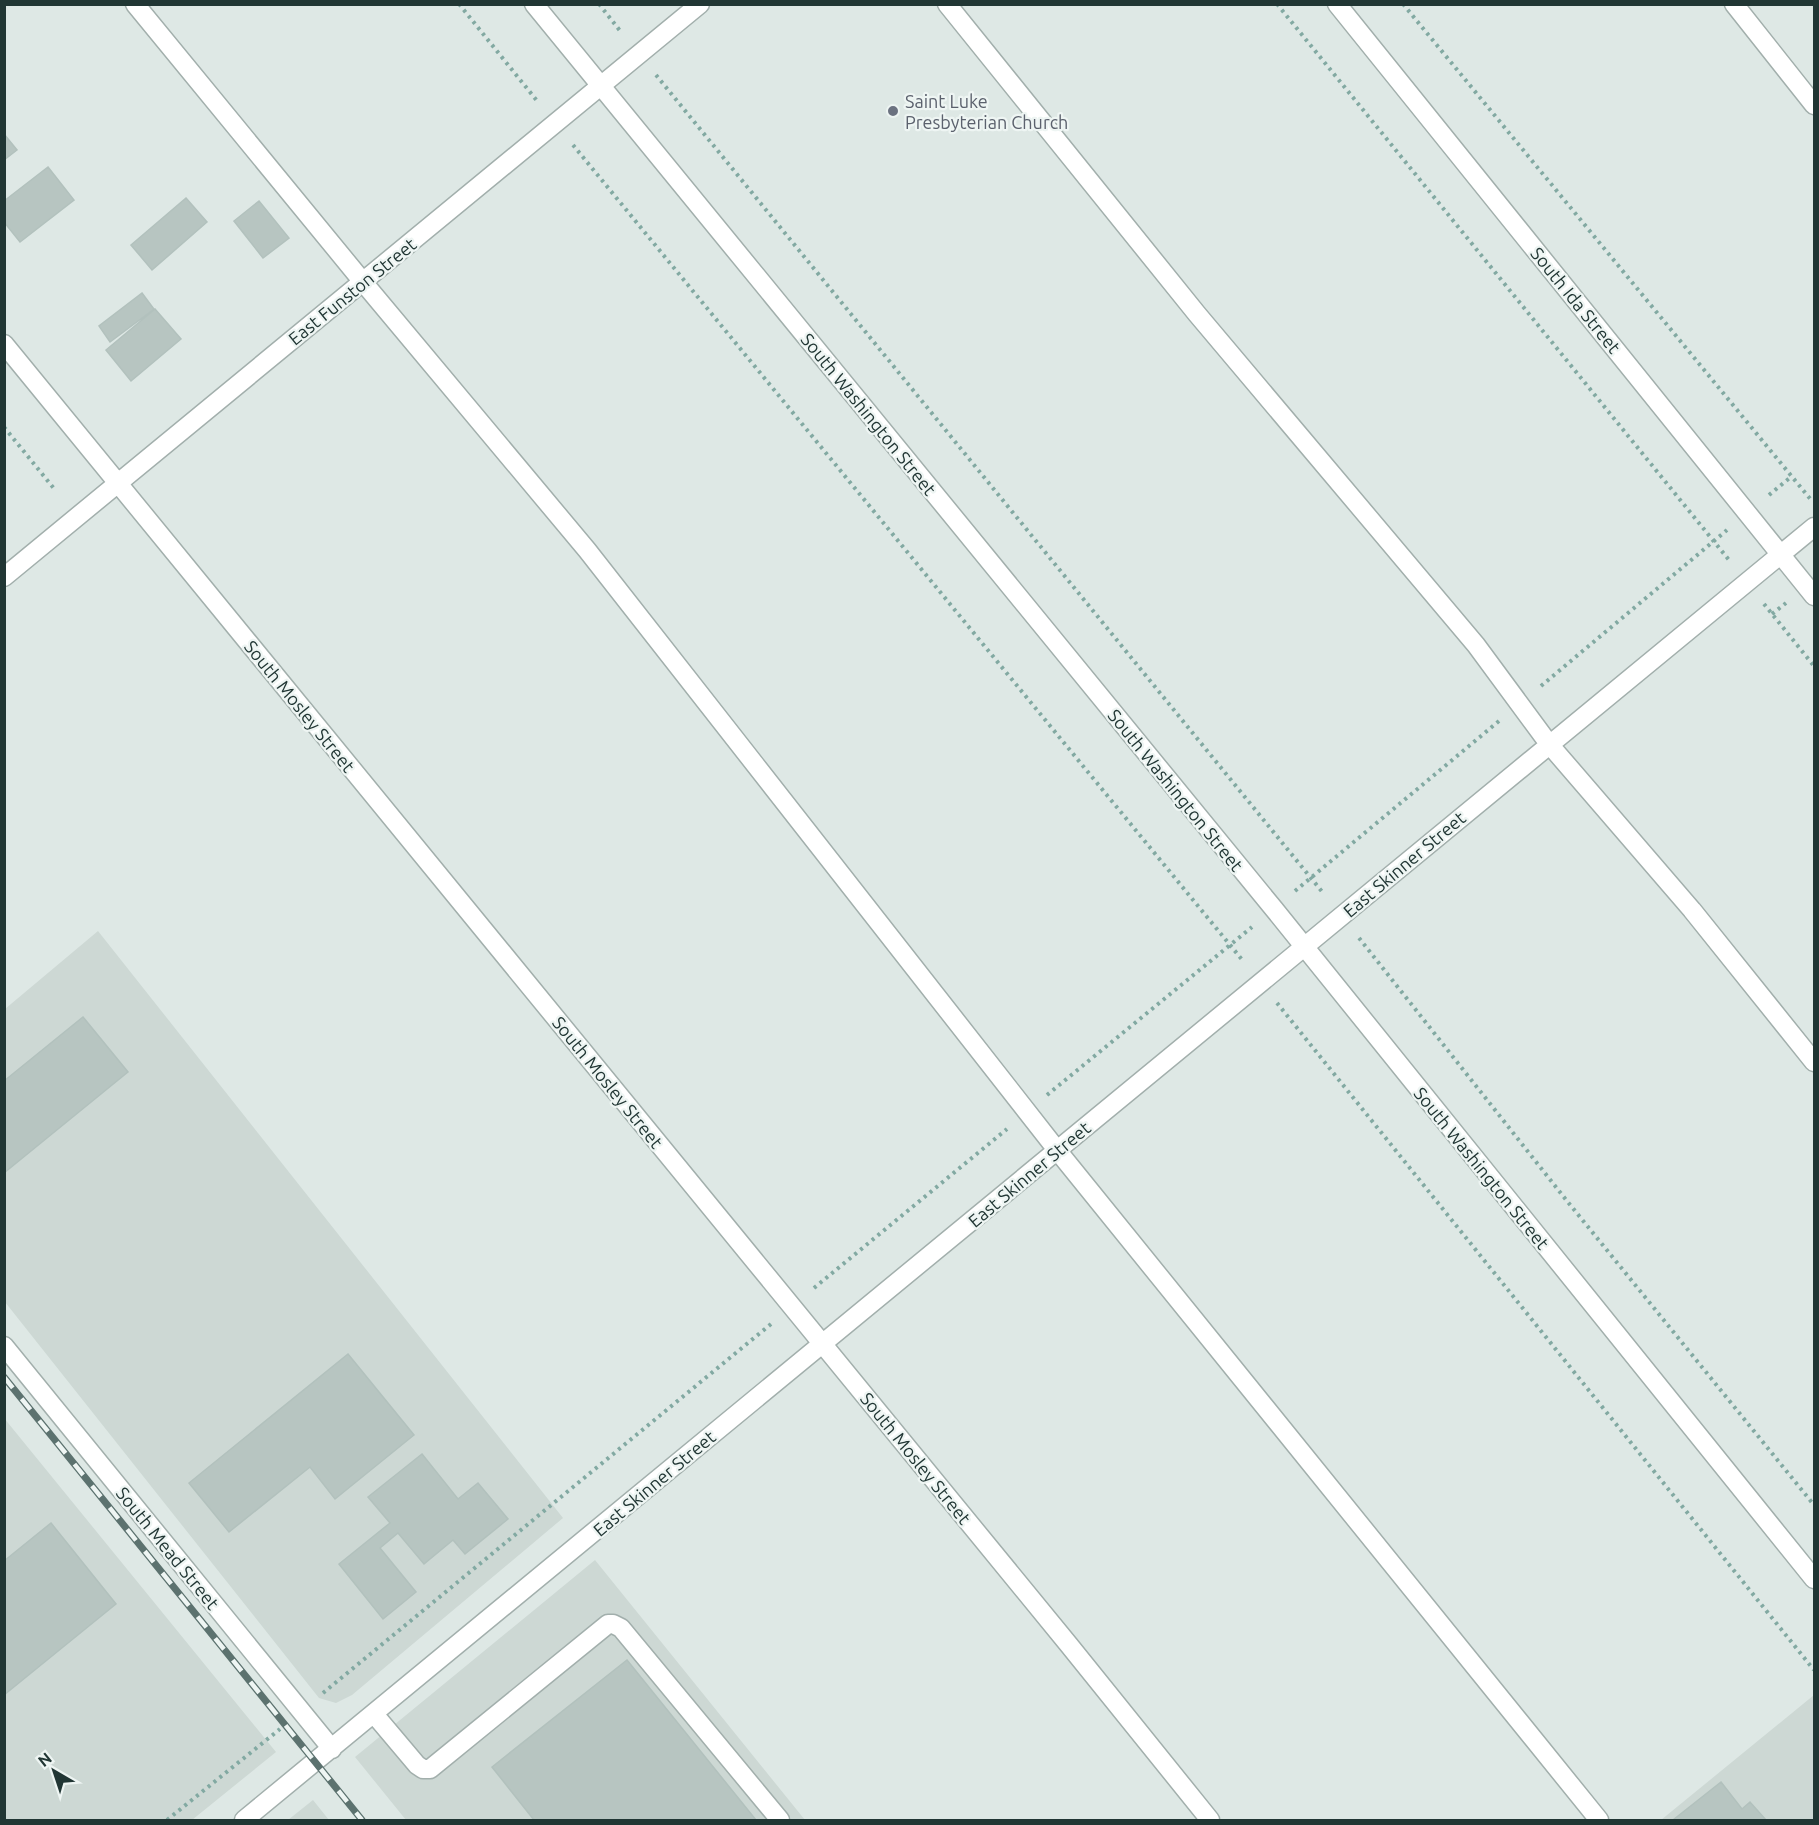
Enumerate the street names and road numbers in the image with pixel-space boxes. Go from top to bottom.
street label: East Funston Street [284,233,420,349]
street label: South Ida Street [1527,243,1625,357]
street label: South Washington Street [797,329,941,499]
street label: South Mosley Street [241,636,359,776]
street label: South Washington Street [1104,705,1248,875]
street label: East Skinner Street [1339,807,1469,921]
street label: South Mosley Street [549,1012,667,1152]
street label: South Washington Street [1410,1083,1554,1253]
street label: East Skinner Street [964,1117,1094,1231]
street label: South Mosley Street [857,1388,975,1528]
street label: East Skinner Street [589,1426,719,1540]
street label: South Mead Street [113,1483,223,1613]

